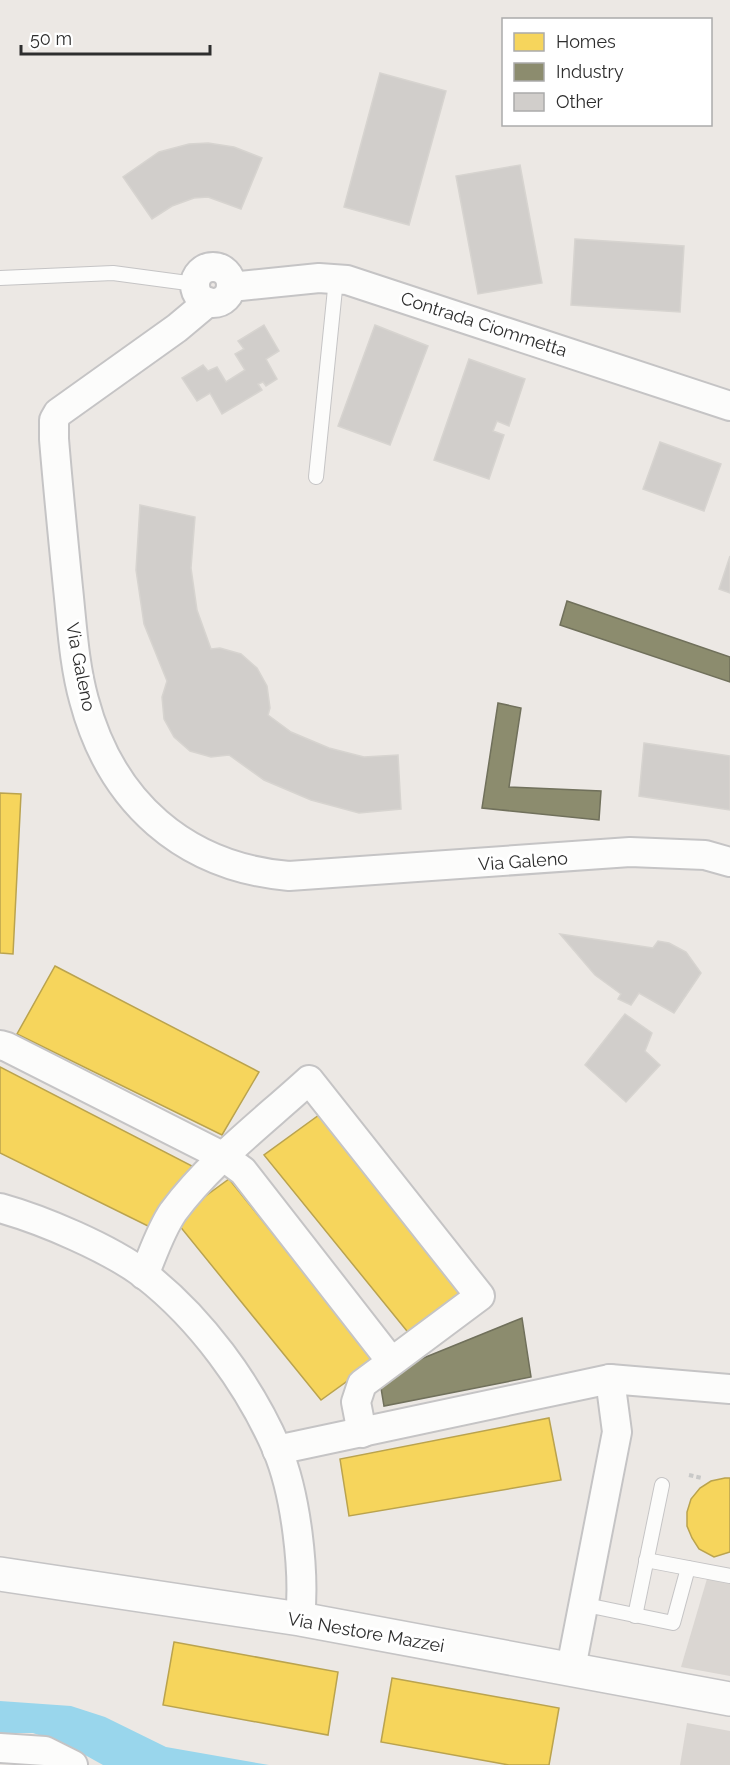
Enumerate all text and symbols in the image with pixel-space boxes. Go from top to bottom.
scale bar [21,18,210,56]
legend [502,18,712,126]
text: 50 m [30,28,72,49]
text: Homes [556,31,616,52]
text: Industry [556,61,624,82]
text: Other [556,91,604,112]
street label: Contrada Ciommetta [398,287,570,361]
street label: Via Galeno [62,621,100,713]
street label: Via Galeno [477,847,569,875]
street label: Via Nestore Mazzei [286,1608,446,1656]

